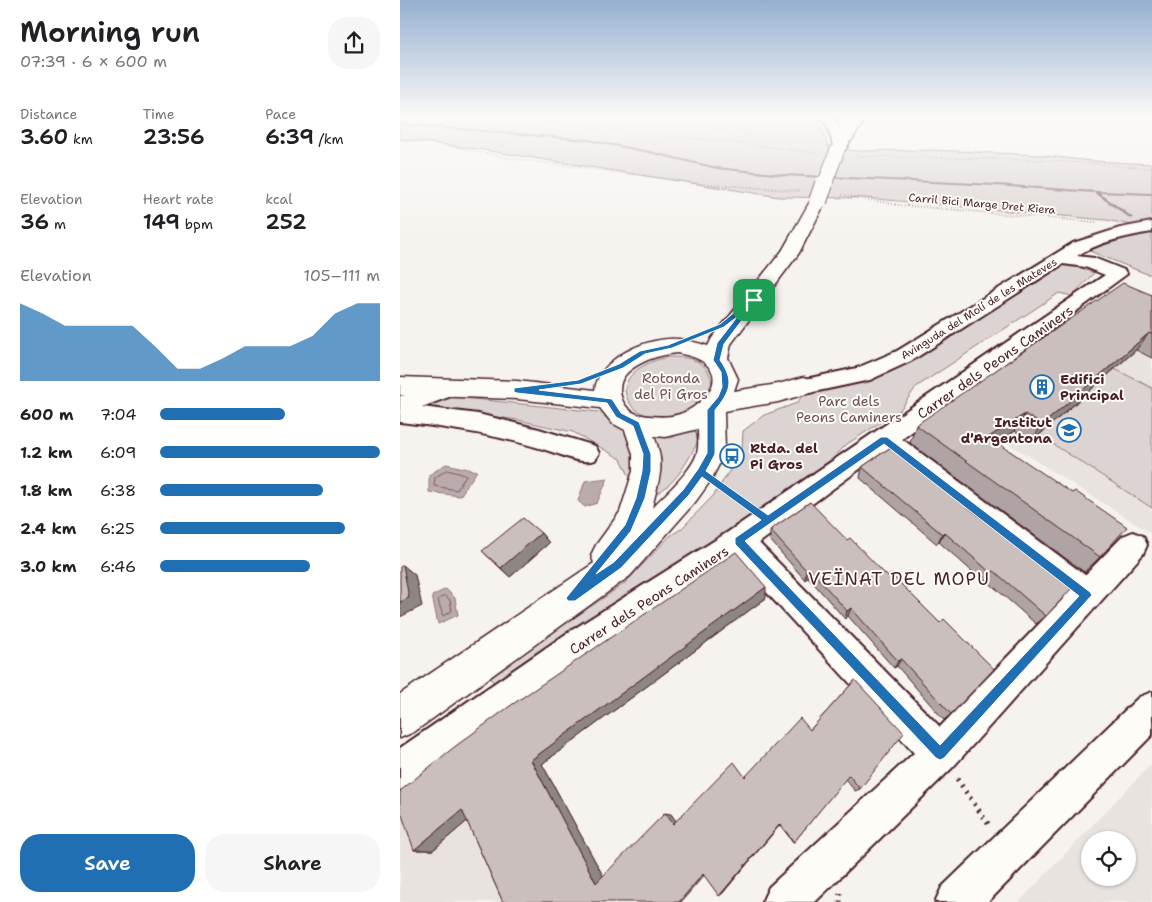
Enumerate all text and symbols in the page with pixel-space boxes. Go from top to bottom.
text: Morning run [20,13,200,51]
button: share [328,17,380,69]
text: 07:39 · 6 × 600 m [20,51,167,72]
text: Distance [20,105,77,123]
text: Time [143,105,175,123]
text: Pace [265,105,296,123]
text: 3.60 [20,123,68,151]
text: 23:56 [143,123,205,151]
text: 6:39 [265,123,314,151]
text: km [68,130,93,148]
text: /km [314,130,344,148]
text: Elevation [20,190,83,208]
text: Heart rate [143,190,214,208]
text: kcal [265,190,293,208]
street label: Carril Bici Marge Dret Riera [908,190,1056,218]
text: 36 [20,208,49,236]
text: 149 [143,208,180,236]
text: 252 [265,208,307,236]
text: m [49,215,66,233]
text: bpm [180,215,213,233]
street label: Avinguda del Molí de les Mateves [898,255,1060,363]
text: Elevation [20,265,92,286]
text: 105–111 m [304,265,380,286]
pin [733,279,775,321]
icon: arrive [740,286,768,314]
street label: Carrer dels Peons Caminers [913,301,1077,423]
park label: Rotonda del Pi Gros [634,369,708,403]
place label: Edifici Principal [1060,370,1124,404]
building icon: Edifici Principal [1029,374,1055,400]
park label: Parc dels Peons Caminers [796,392,902,426]
text: 600 m [20,404,74,425]
text: 7:04 [100,404,136,425]
place label: Institut d'Argentona [961,413,1052,447]
school or university icon: Institut d'Argentona [1056,417,1082,443]
place label: Rtda. del Pi Gros [750,439,818,473]
text: 1.2 km [20,442,73,463]
text: 6:09 [100,442,136,463]
bus stop icon: Rtda. del Pi Gros [719,443,745,469]
text: 1.8 km [20,480,72,501]
text: 6:38 [100,480,136,501]
text: 2.4 km [20,518,76,539]
text: 6:25 [100,518,135,539]
street label: Carrer dels Peons Caminers [566,542,732,658]
text: 3.0 km [20,556,76,577]
text: 6:46 [100,556,136,577]
district label: VEÏNAT DEL MOPU [808,567,990,591]
map controls [1081,831,1136,886]
button: locate [1081,831,1136,886]
button: Save [20,834,195,892]
button: Share [205,834,380,892]

